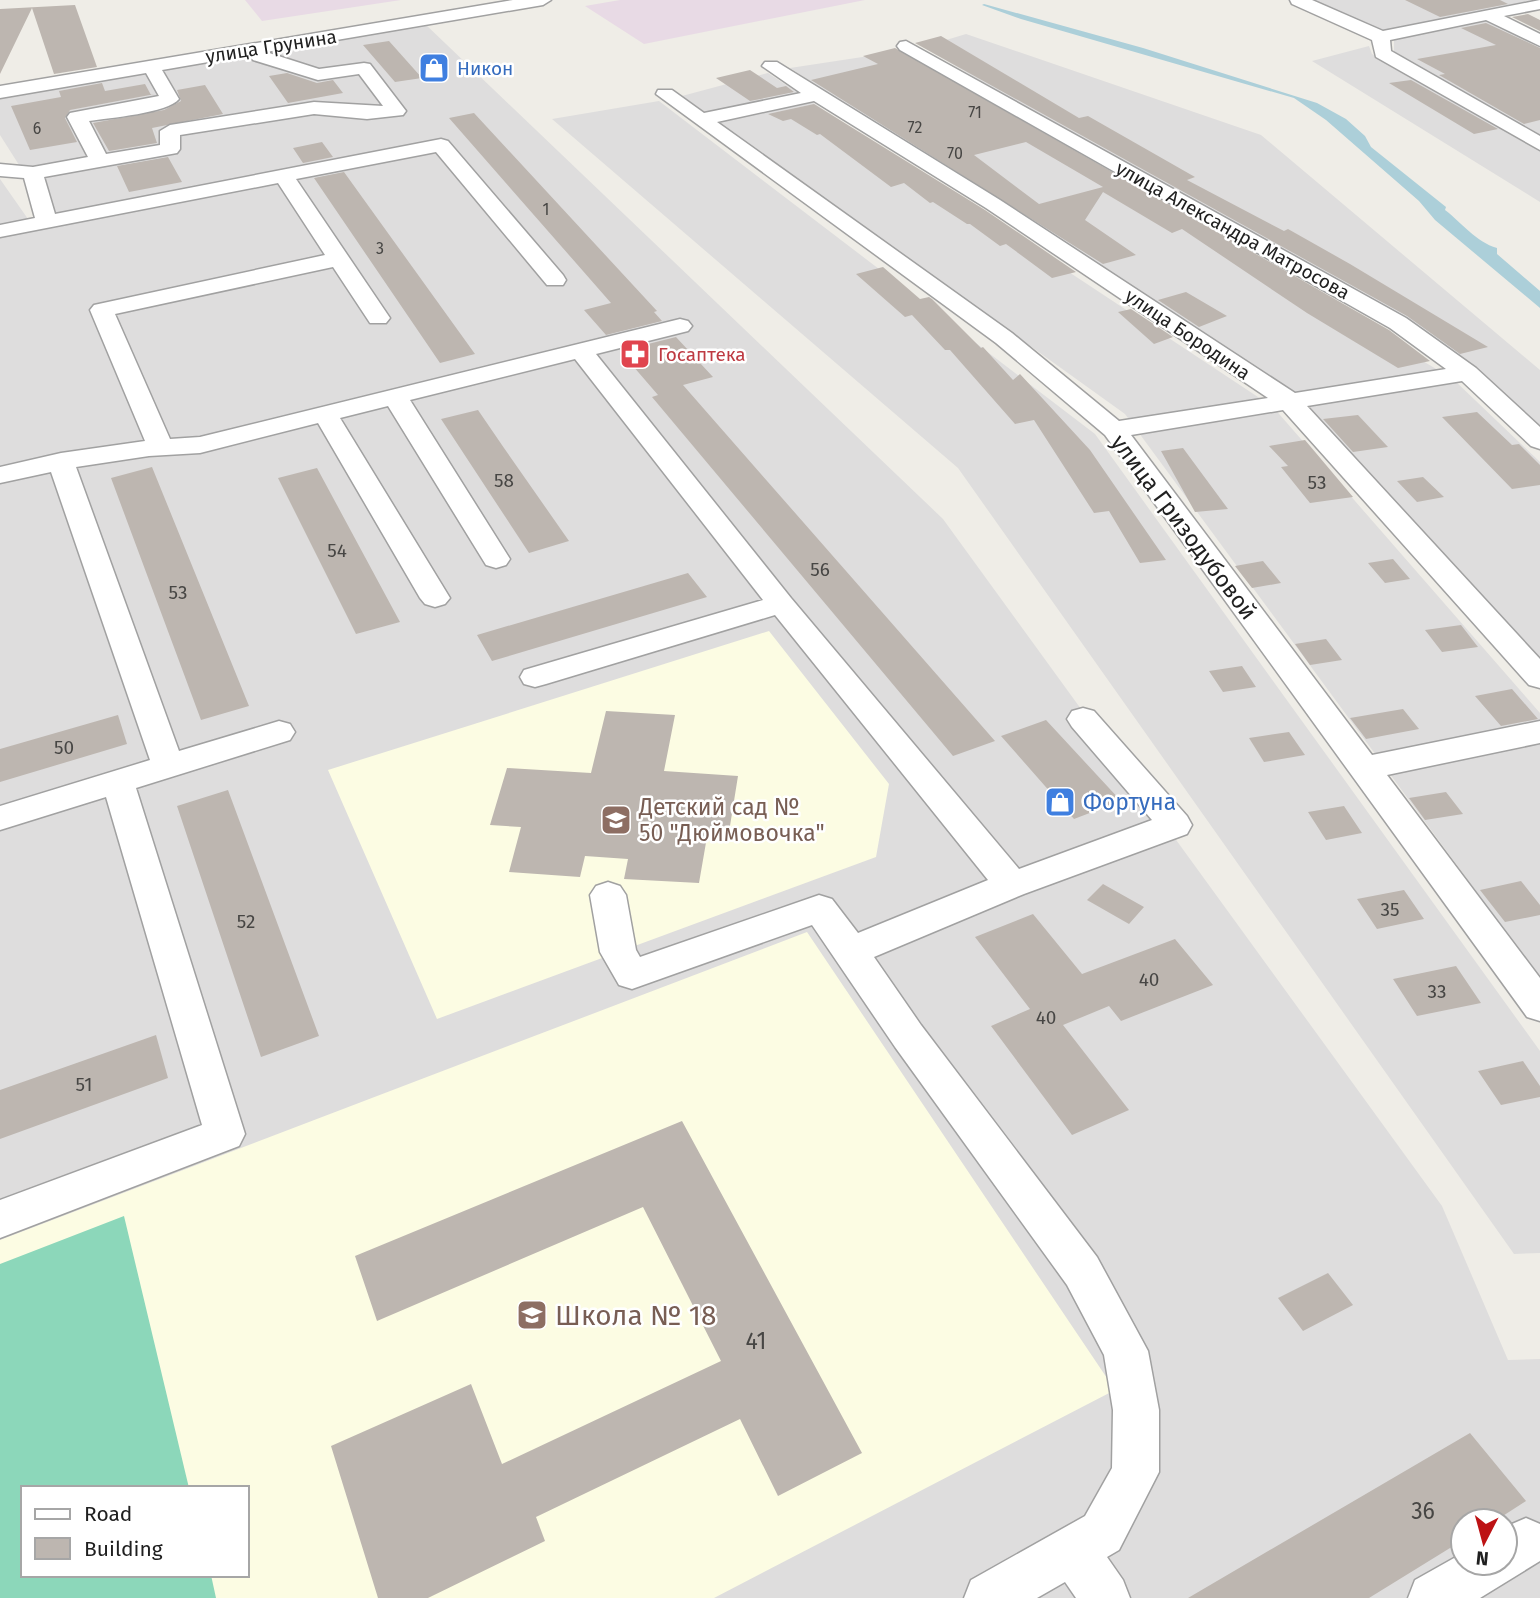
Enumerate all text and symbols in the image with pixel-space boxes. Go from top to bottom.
street label: улица Грунина [204,25,338,68]
shop icon: Никон [417,51,451,85]
place label: Никон [457,57,513,80]
house number: 71 [968,103,982,122]
house number: 72 [908,118,922,137]
house number: 6 [33,119,41,138]
house number: 70 [947,144,963,163]
street label: улица Александра Матросова [1112,156,1354,304]
house number: 1 [543,200,549,219]
house number: 3 [376,239,384,258]
street label: улица Бородина [1121,284,1255,385]
pharmacy icon: Госаптека [618,337,652,371]
place label: Госаптека [658,343,746,366]
street label: улица Гризодубовой [1105,429,1263,625]
house number: 58 [494,469,514,492]
house number: 53 [1308,471,1326,494]
house number: 54 [327,539,347,562]
house number: 56 [810,558,830,581]
house number: 53 [169,581,187,604]
house number: 50 [54,736,74,759]
shop icon: Фортуна [1043,785,1077,819]
place label: Фортуна [1083,788,1176,816]
place label: Детский сад № 50 "Дюймовочка" [638,793,825,847]
school or university icon: Детский сад № 50 "Дюймовочка" [599,803,633,837]
house number: 35 [1380,898,1400,921]
house number: 52 [237,910,255,933]
house number: 40 [1139,968,1159,991]
house number: 33 [1428,980,1446,1003]
house number: 40 [1036,1006,1056,1029]
house number: 51 [76,1073,92,1096]
school or university icon: Школа № 18 [515,1298,549,1332]
place label: Школа № 18 [555,1299,716,1332]
house number: 41 [746,1327,766,1355]
legend [21,1486,248,1577]
house number: 36 [1411,1497,1435,1525]
text: Road [84,1501,132,1527]
north arrow [1449,1507,1519,1577]
text: Building [84,1536,163,1562]
text: N [1475,1546,1490,1571]

